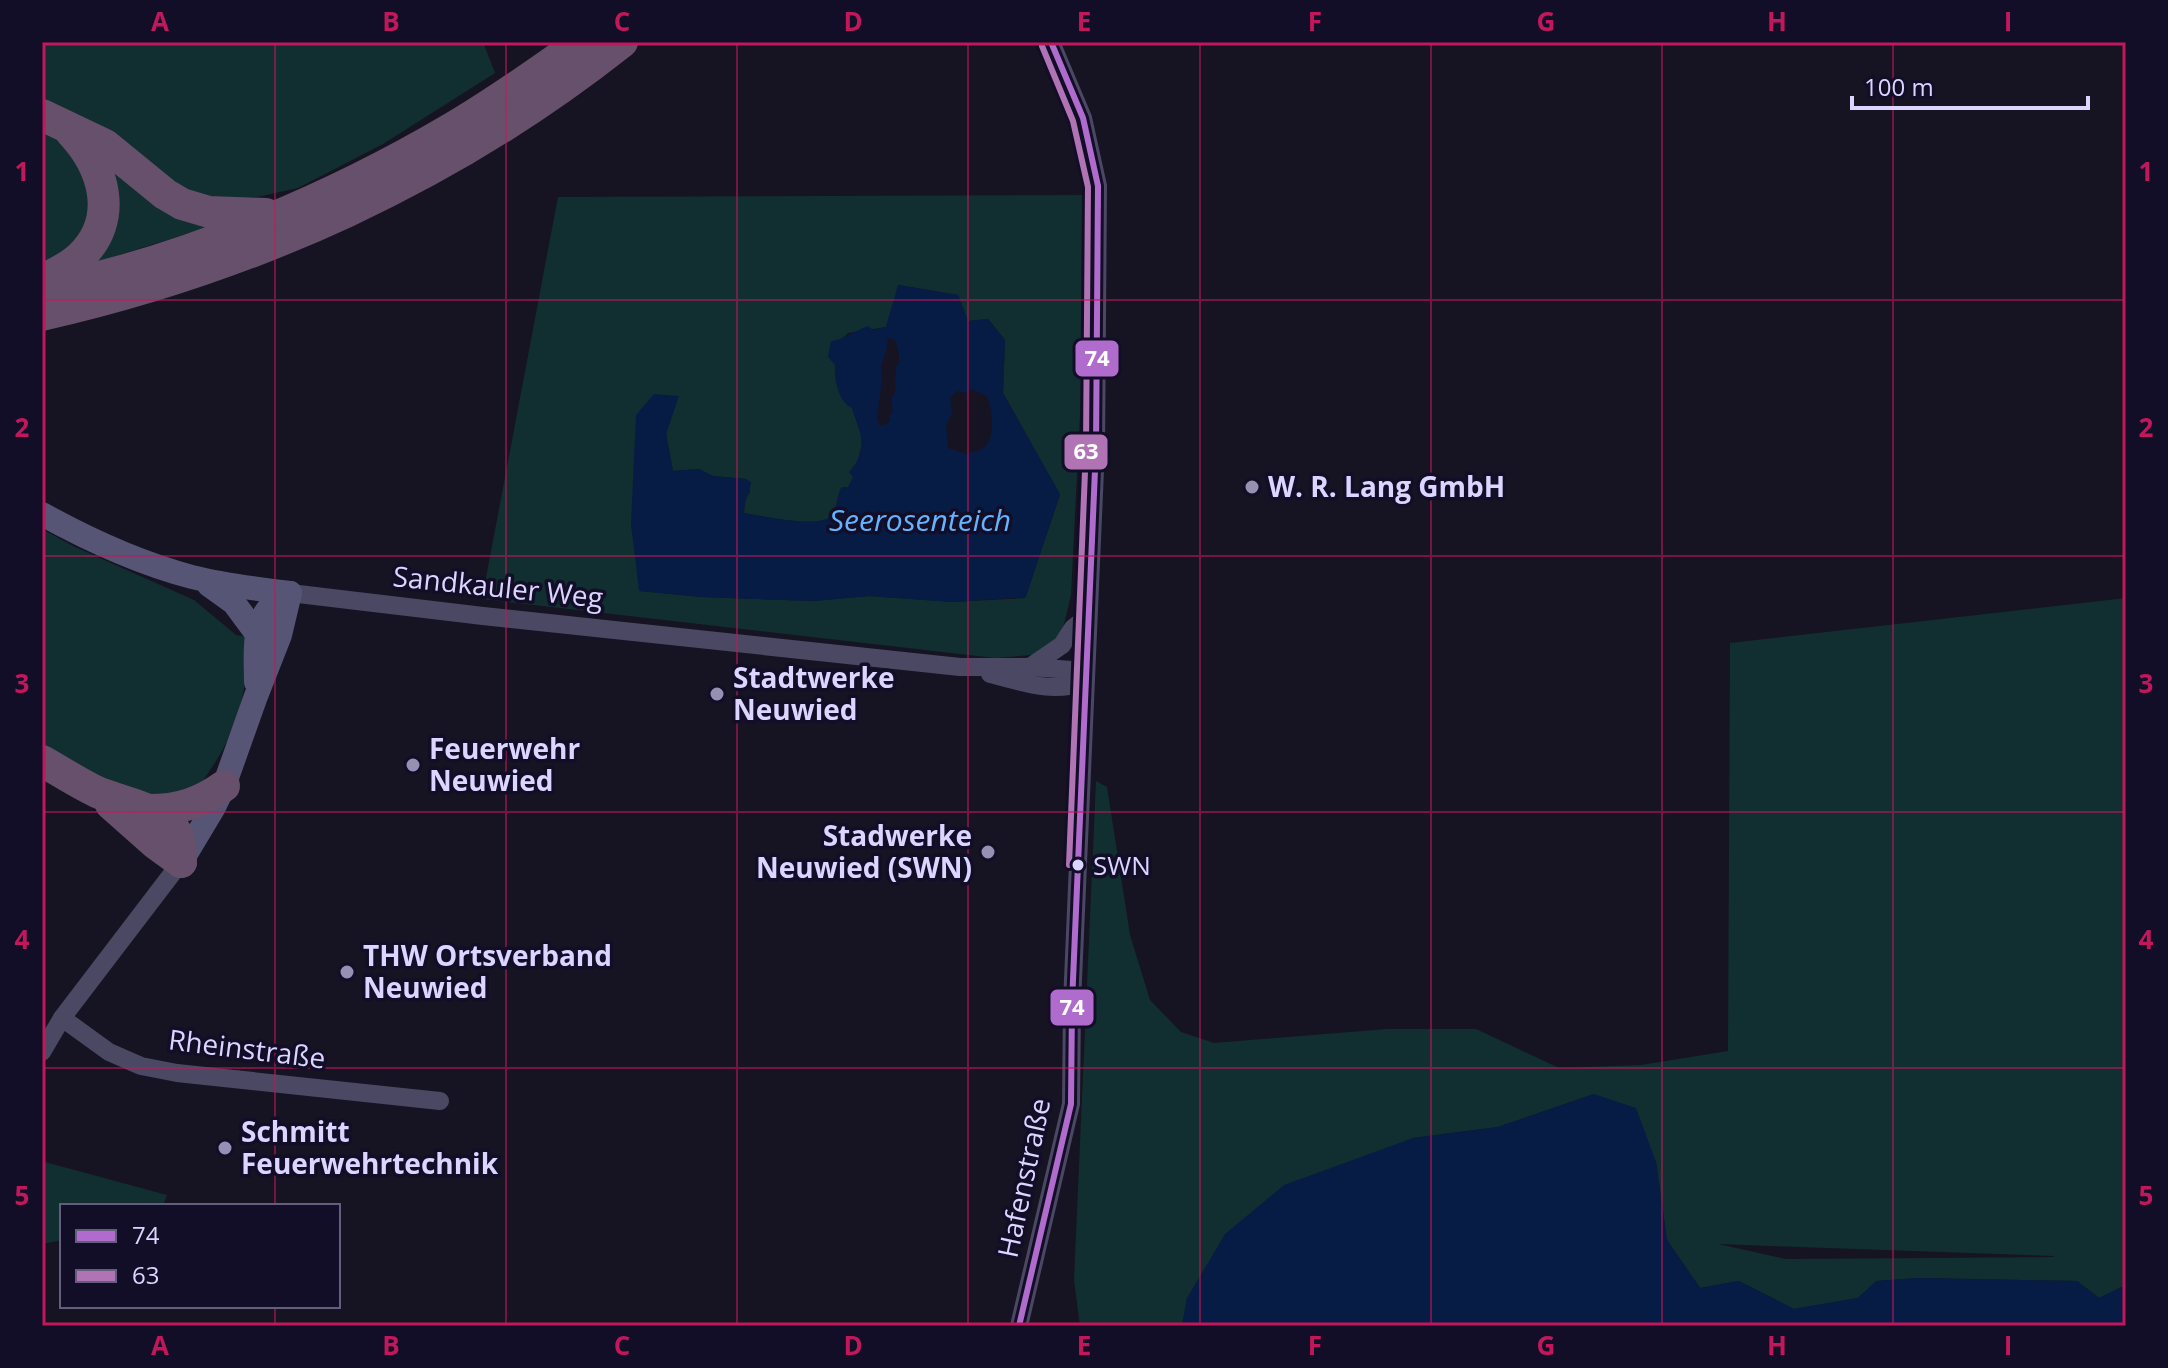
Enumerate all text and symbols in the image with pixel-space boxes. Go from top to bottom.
text: A [151,3,169,39]
text: B [382,3,400,39]
text: C [614,3,630,39]
text: D [843,3,863,39]
text: E [1077,3,1091,39]
text: F [1308,3,1322,39]
text: G [1537,3,1555,39]
text: H [1767,3,1787,39]
text: I [2004,3,2012,39]
scale bar [1852,60,2088,110]
text: 100 m [1864,70,1934,103]
text: 1 [15,153,29,189]
text: 1 [2139,153,2153,189]
line badge: 74 [1074,339,1120,378]
text: 74 [1084,342,1110,372]
text: 2 [15,409,30,445]
text: 2 [2139,409,2154,445]
line badge: 63 [1063,433,1109,471]
text: 63 [1073,435,1099,465]
place label: W. R. Lang GmbH [1268,467,1505,505]
marker: W. R. Lang GmbH [1243,478,1261,496]
water label: Seerosenteich [829,499,1011,540]
street label: Sandkauler Weg [391,556,605,616]
place label: Stadtwerke Neuwied [733,658,895,728]
text: 3 [15,665,29,701]
text: 3 [2139,665,2153,701]
marker: Stadtwerke Neuwied [708,685,726,703]
place label: Feuerwehr Neuwied [429,729,580,799]
marker: Feuerwehr Neuwied [404,756,422,774]
place label: Stadwerke Neuwied (SWN) [756,816,972,886]
marker: Stadwerke Neuwied (SWN) [979,843,997,861]
place label: SWN [1093,847,1151,883]
marker: SWN [1070,857,1086,873]
text: 4 [15,921,30,957]
text: 4 [2139,921,2154,957]
place label: THW Ortsverband Neuwied [363,936,612,1006]
marker: THW Ortsverband Neuwied [338,963,356,981]
line badge: 74 [1049,988,1095,1027]
text: 74 [1059,991,1085,1021]
street label: Rheinstraße [166,1020,328,1076]
street label: Hafenstraße [988,1095,1058,1261]
place label: Schmitt Feuerwehrtechnik [241,1112,499,1182]
marker: Schmitt Feuerwehrtechnik [216,1139,234,1157]
text: 5 [15,1177,29,1213]
text: 5 [2139,1177,2153,1213]
legend [60,1204,340,1308]
text: 74 [132,1218,160,1251]
text: 63 [132,1258,159,1291]
text: A [151,1327,169,1363]
text: B [382,1327,400,1363]
text: C [614,1327,630,1363]
text: D [843,1327,863,1363]
text: E [1077,1327,1091,1363]
text: F [1308,1327,1322,1363]
text: G [1537,1327,1555,1363]
text: H [1767,1327,1787,1363]
text: I [2004,1327,2012,1363]

